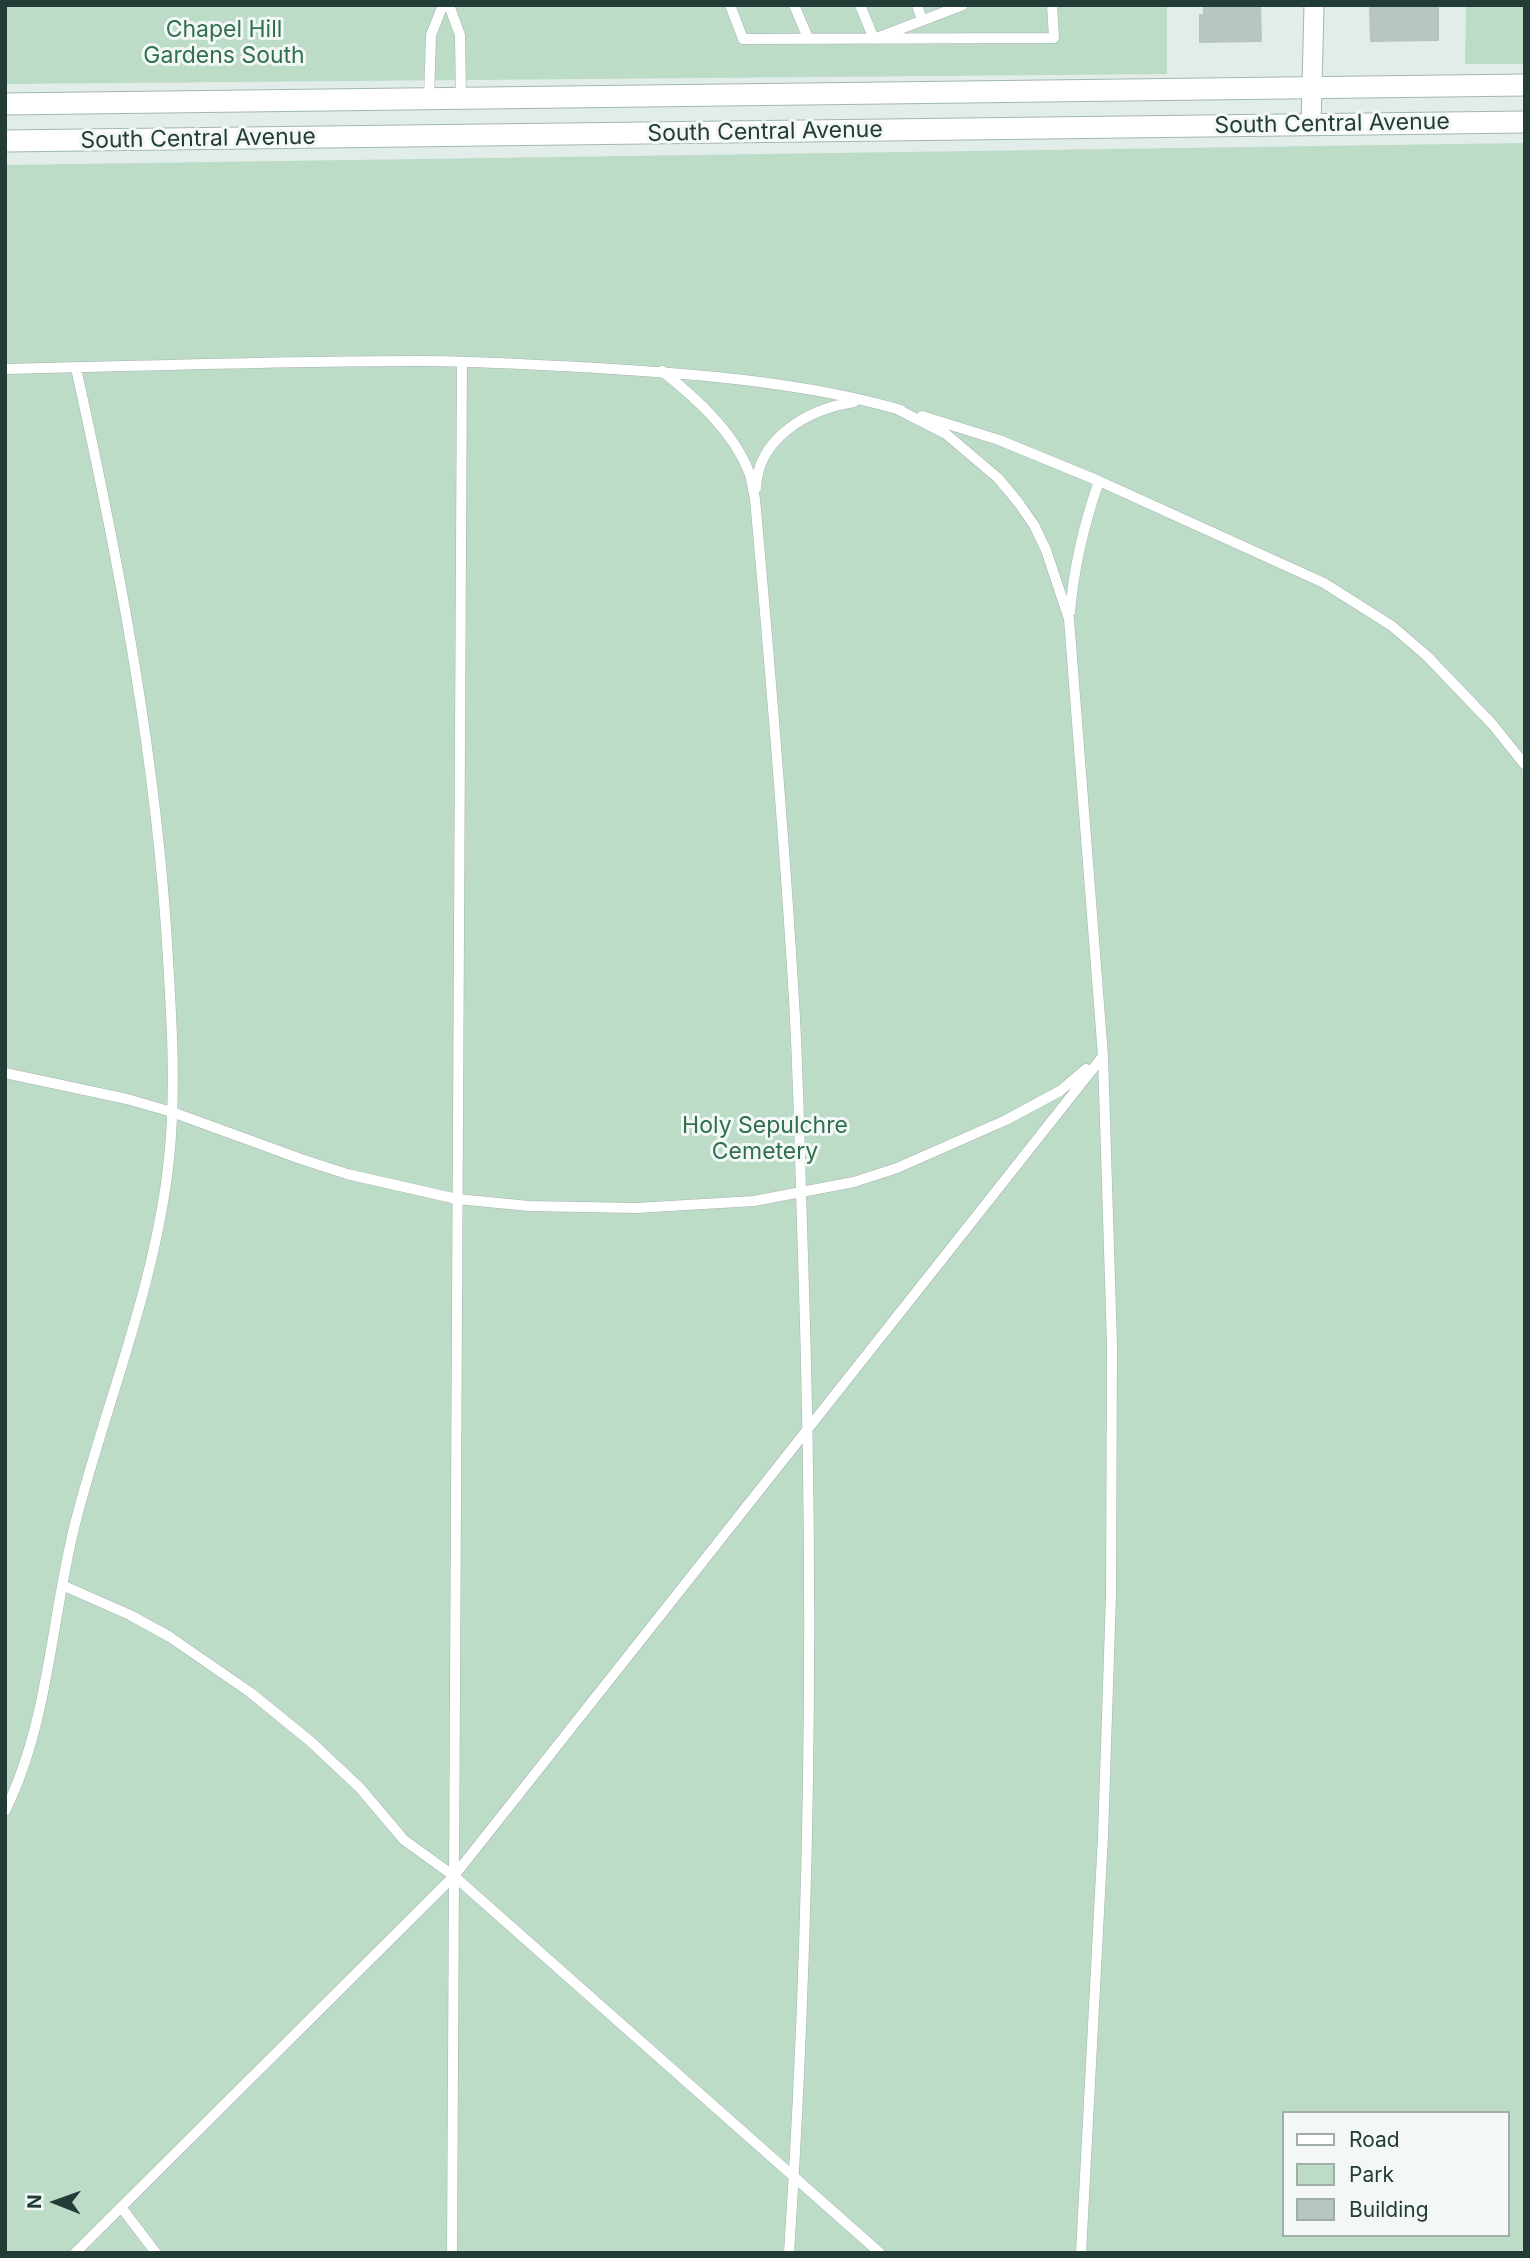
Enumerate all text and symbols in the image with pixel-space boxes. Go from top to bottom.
park label: Chapel Hill Gardens South [143,16,305,70]
street label: South Central Avenue [1214,108,1450,140]
street label: South Central Avenue [647,116,883,148]
street label: South Central Avenue [80,123,316,155]
park label: Holy Sepulchre Cemetery [682,1112,848,1166]
legend [1282,2111,1509,2237]
text: Road [1349,2127,1400,2152]
text: Park [1349,2162,1394,2187]
north arrow [21,2167,91,2237]
text: N [23,2194,46,2209]
text: Building [1349,2197,1429,2222]

